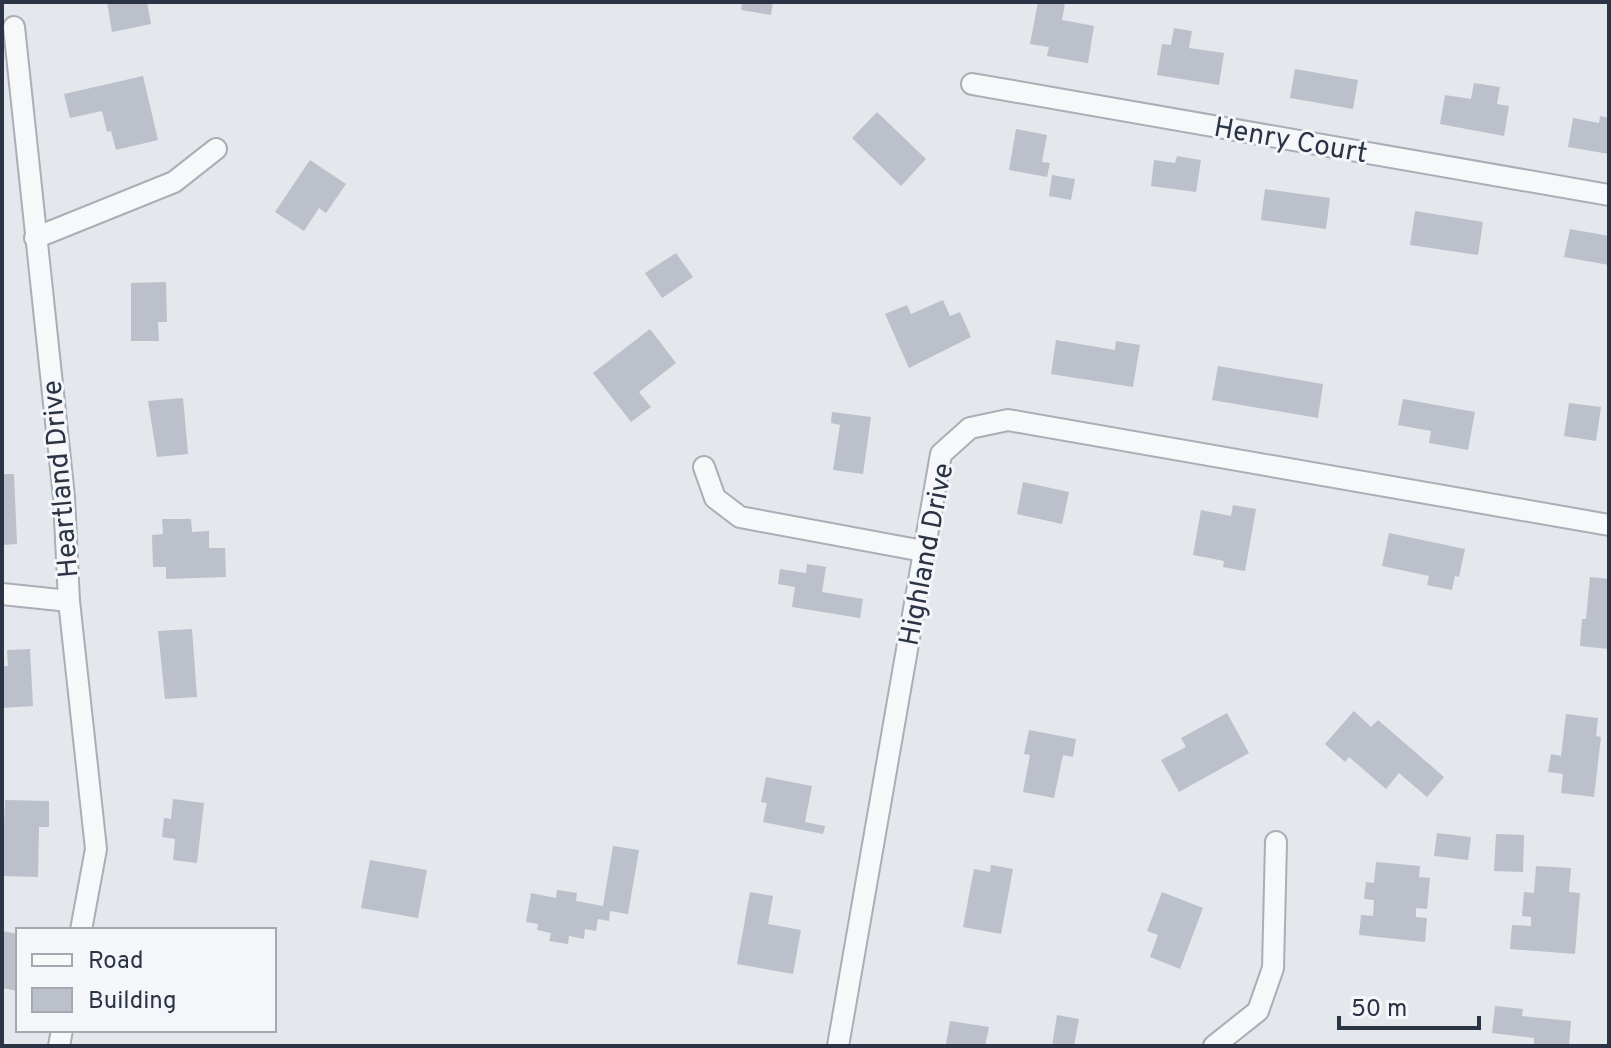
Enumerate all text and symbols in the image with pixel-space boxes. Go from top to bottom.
street label: Henry Court [1211,111,1370,173]
street label: Heartland Drive [35,378,89,579]
street label: Highland Drive [893,460,963,649]
legend [16,928,276,1032]
text: Road [88,947,144,977]
scale bar [1339,980,1479,1030]
text: Building [88,987,177,1017]
text: 50 m [1351,995,1407,1025]

